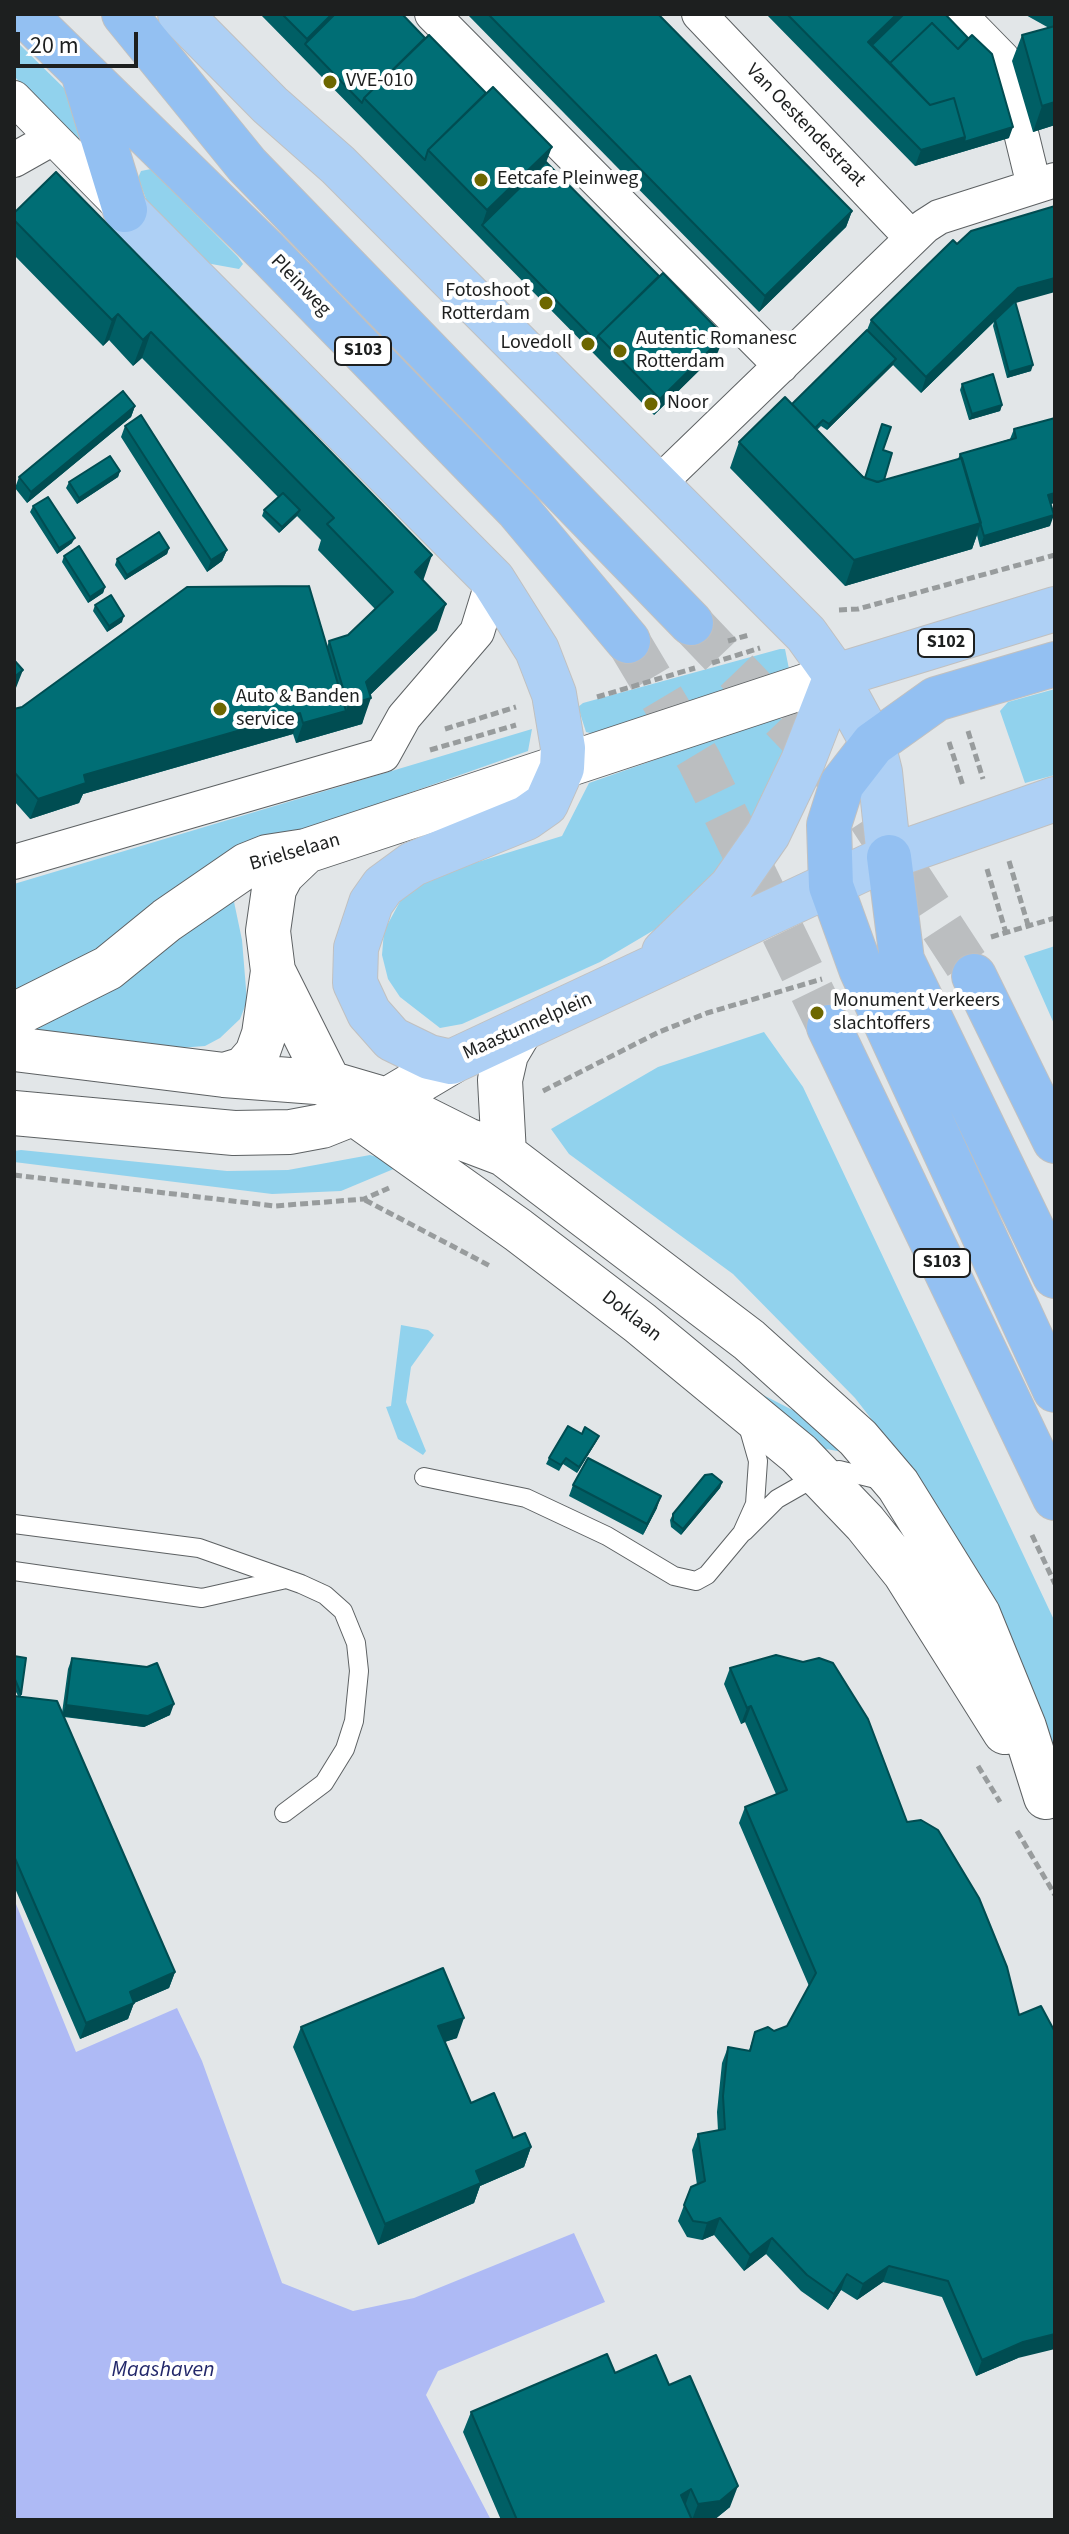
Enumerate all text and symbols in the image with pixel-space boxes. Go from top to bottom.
scale bar [20,16,142,66]
text: 20 m [30,28,79,63]
street label: Van Oestendestraat [740,59,870,193]
place label: VVE-010 [346,70,413,94]
marker: VVE-010 [321,73,339,91]
place label: Eetcafe Pleinweg [497,168,638,192]
marker: Eetcafe Pleinweg [472,171,490,189]
street label: Pleinweg [265,250,335,322]
place label: Fotoshoot Rotterdam [441,280,530,327]
marker: Fotoshoot Rotterdam [537,294,555,312]
place label: Autentic Romanesc Rotterdam [636,328,797,375]
place label: Lovedoll [500,332,572,356]
marker: Lovedoll [579,335,597,353]
road number: S103 [335,337,391,365]
marker: Autentic Romanesc Rotterdam [611,342,629,360]
place label: Noor [667,392,709,416]
marker: Noor [642,395,660,413]
road number: S102 [918,629,974,657]
place label: Auto & Banden service [236,686,360,733]
marker: Auto & Banden service [211,700,229,718]
street label: Brielselaan [247,829,343,877]
street label: Maastunnelplein [460,988,596,1066]
place label: Monument Verkeers slachtoffers [833,990,1000,1037]
marker: Monument Verkeers slachtoffers [808,1004,826,1022]
road number: S103 [914,1249,970,1277]
street label: Doklaan [596,1286,666,1348]
water label: Maashaven [111,2358,215,2384]

